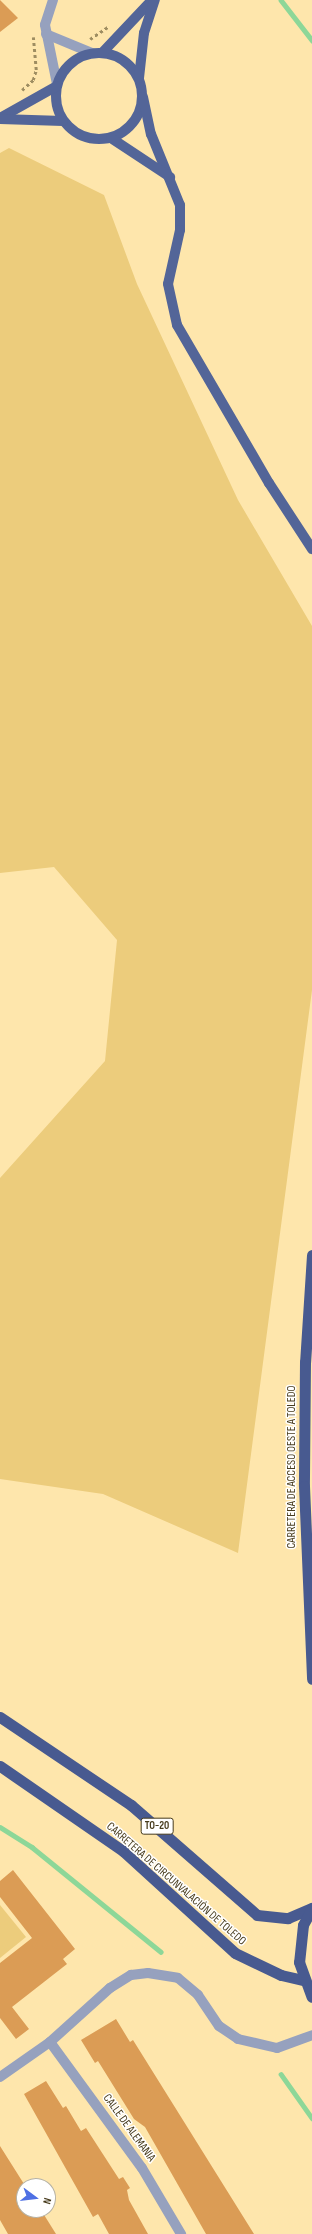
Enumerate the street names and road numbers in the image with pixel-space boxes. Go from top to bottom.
street label: CARRETERA DE ACCESO OESTE A TOLEDO [285,1385,299,1549]
road number: TO-20 [140,1817,174,1835]
street label: CARRETERA DE CIRCUNVALACIÓN DE TOLEDO [103,1819,249,1949]
street label: CALLE DE ALEMANIA [100,2091,158,2165]

